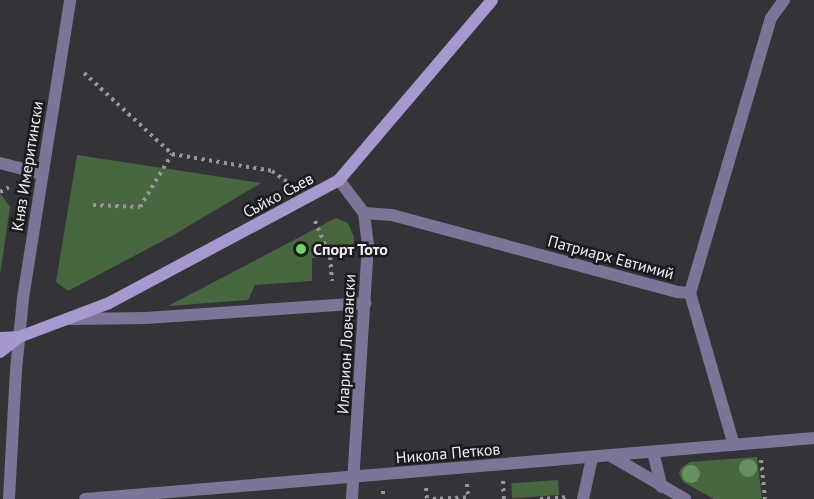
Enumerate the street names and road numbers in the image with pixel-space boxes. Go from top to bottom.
street label: Княз Имеритински [7,100,47,232]
street label: Съйко Съев [239,168,317,222]
street label: Патриарх Евтимий [546,231,676,283]
street label: Иларион Ловчански [333,273,359,415]
street label: Никола Петков [395,439,501,467]

